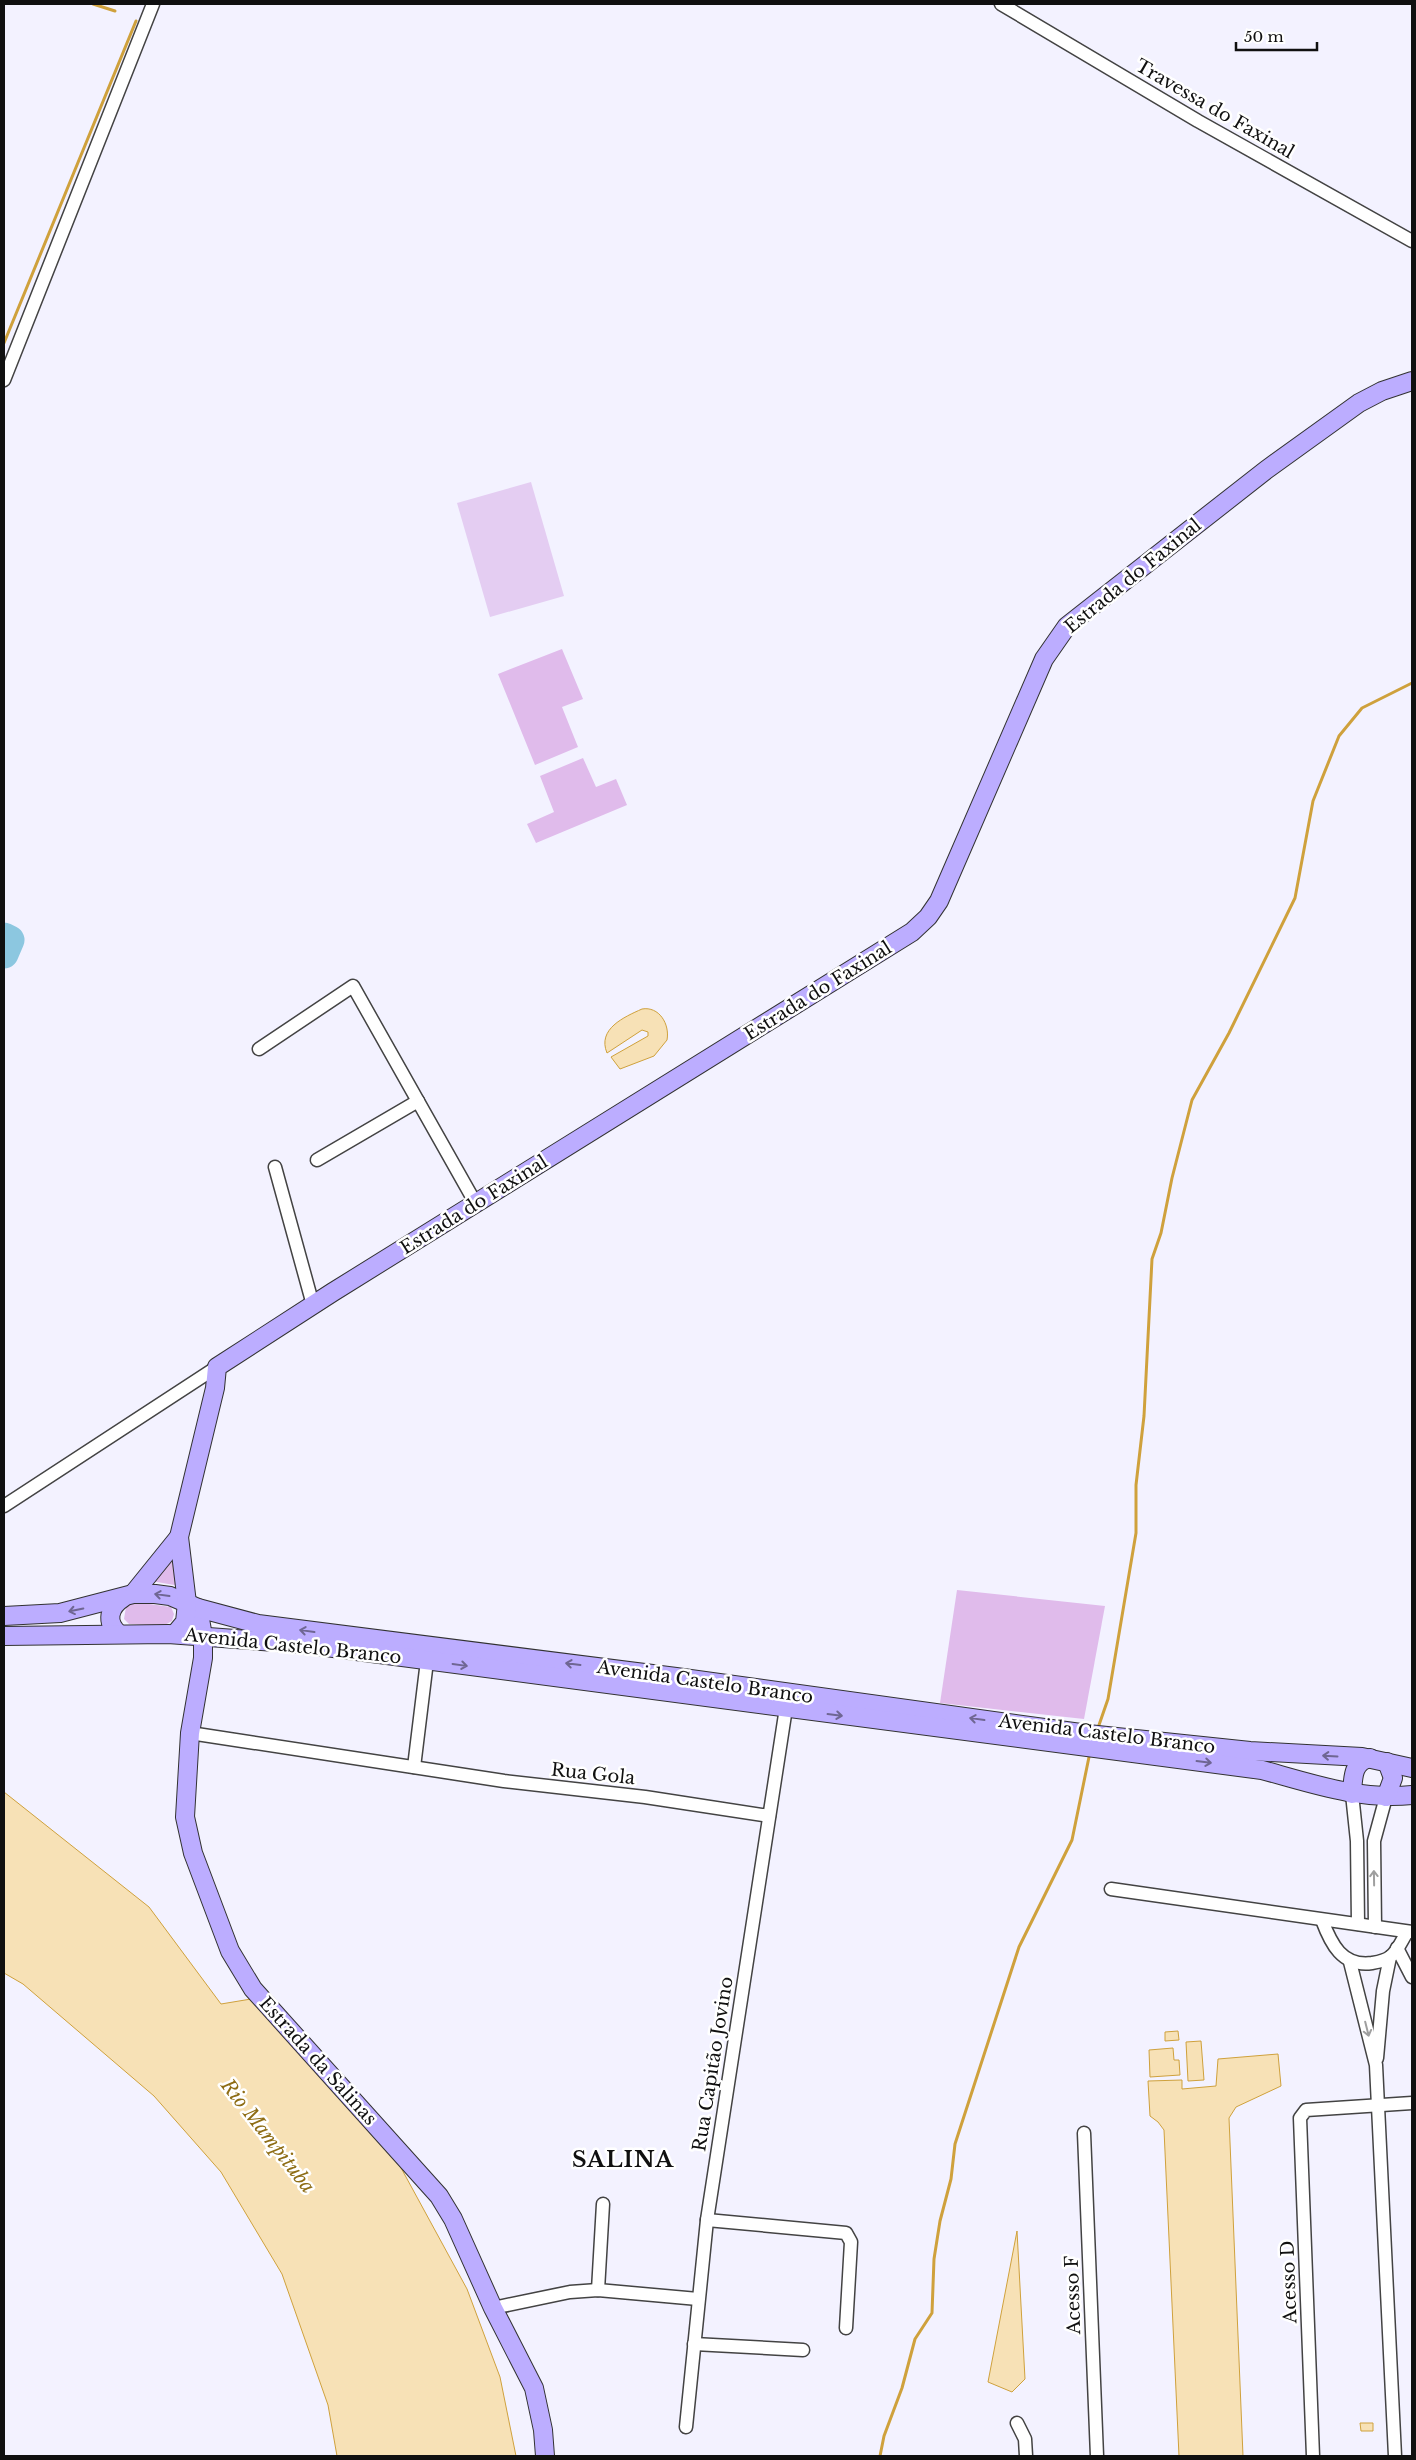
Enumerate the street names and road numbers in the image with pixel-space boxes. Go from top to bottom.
street label: Travessa do Faxinal [1132,55,1298,163]
street label: Estrada do Faxinal [1060,514,1206,638]
street label: Estrada do Faxinal [740,937,896,1045]
street label: Estrada do Faxinal [396,1151,552,1259]
street label: Avenida Castelo Branco [182,1624,403,1668]
street label: Avenida Castelo Branco [595,1656,815,1708]
street label: Avenida Castelo Branco [996,1710,1217,1758]
street label: Rua Gola [550,1759,636,1789]
street label: Rua Capitão Jovino [688,1975,738,2153]
street label: Estrada da Salinas [255,1992,381,2130]
street label: Acesso D [1277,2240,1301,2325]
street label: Acesso F [1061,2255,1085,2336]

